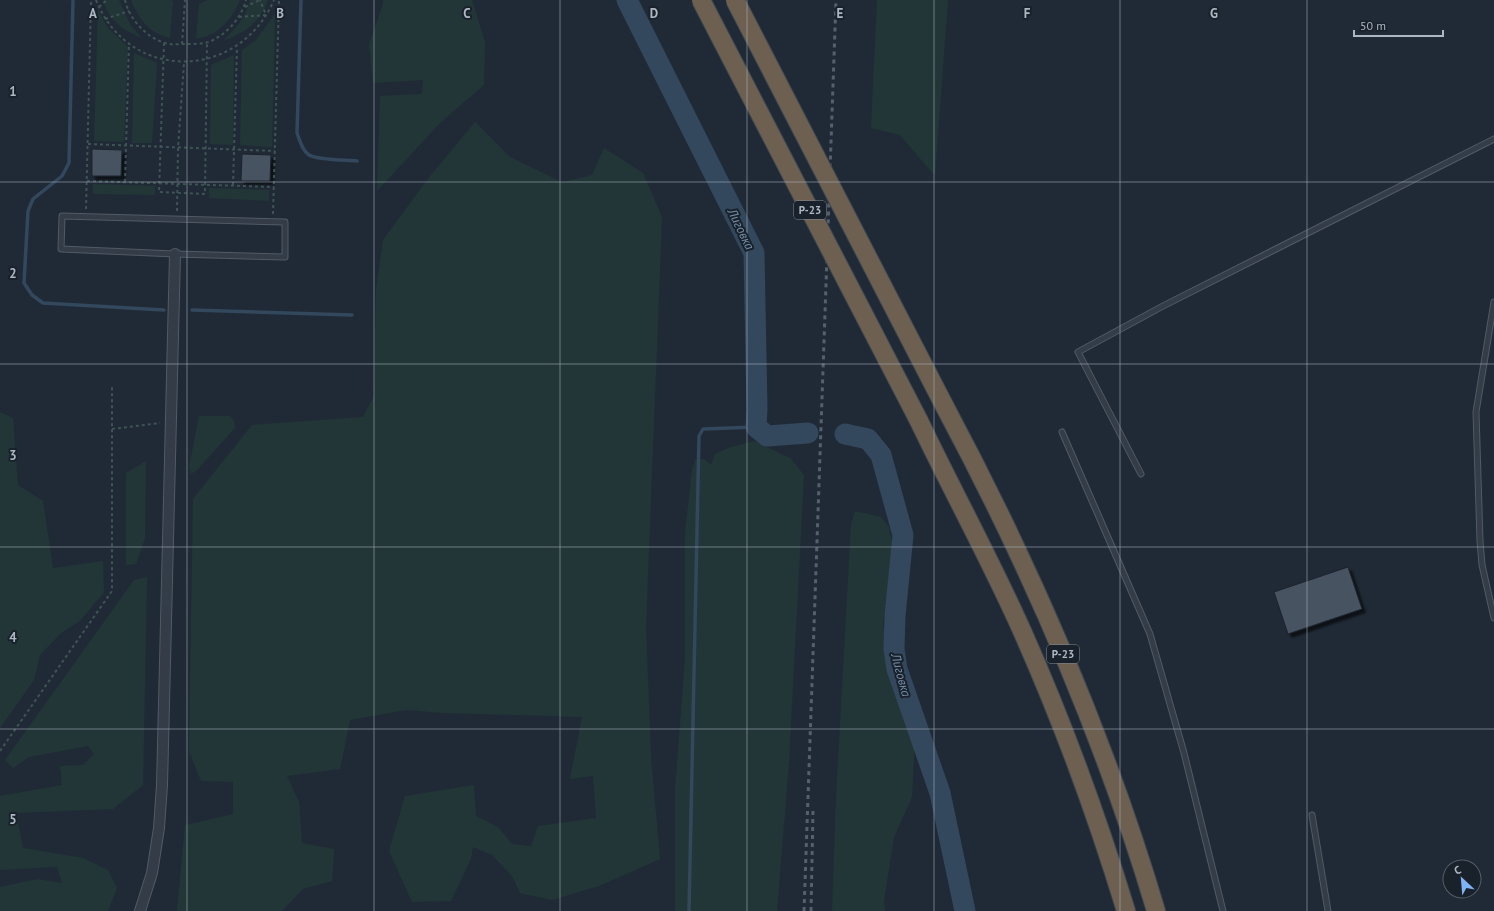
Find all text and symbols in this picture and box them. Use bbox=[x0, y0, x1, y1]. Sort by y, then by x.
text: A bbox=[89, 5, 97, 22]
text: B bbox=[276, 5, 284, 22]
text: C bbox=[463, 5, 471, 22]
text: D bbox=[650, 5, 658, 22]
text: E bbox=[837, 5, 844, 22]
text: F bbox=[1024, 5, 1031, 22]
text: G bbox=[1210, 5, 1218, 22]
scale bar bbox=[1354, 12, 1443, 38]
text: 50 m bbox=[1360, 18, 1386, 33]
text: 1 bbox=[9, 83, 17, 100]
road number: Р-23 bbox=[794, 201, 826, 219]
water label: Лиговка bbox=[723, 205, 759, 253]
text: 2 bbox=[9, 265, 17, 282]
text: 3 bbox=[9, 447, 17, 464]
text: 4 bbox=[9, 629, 17, 646]
road number: Р-23 bbox=[1047, 645, 1079, 663]
water label: Лиговка bbox=[887, 651, 915, 699]
text: 5 bbox=[9, 811, 17, 828]
north arrow bbox=[1442, 859, 1482, 899]
text: С bbox=[1452, 862, 1463, 878]

